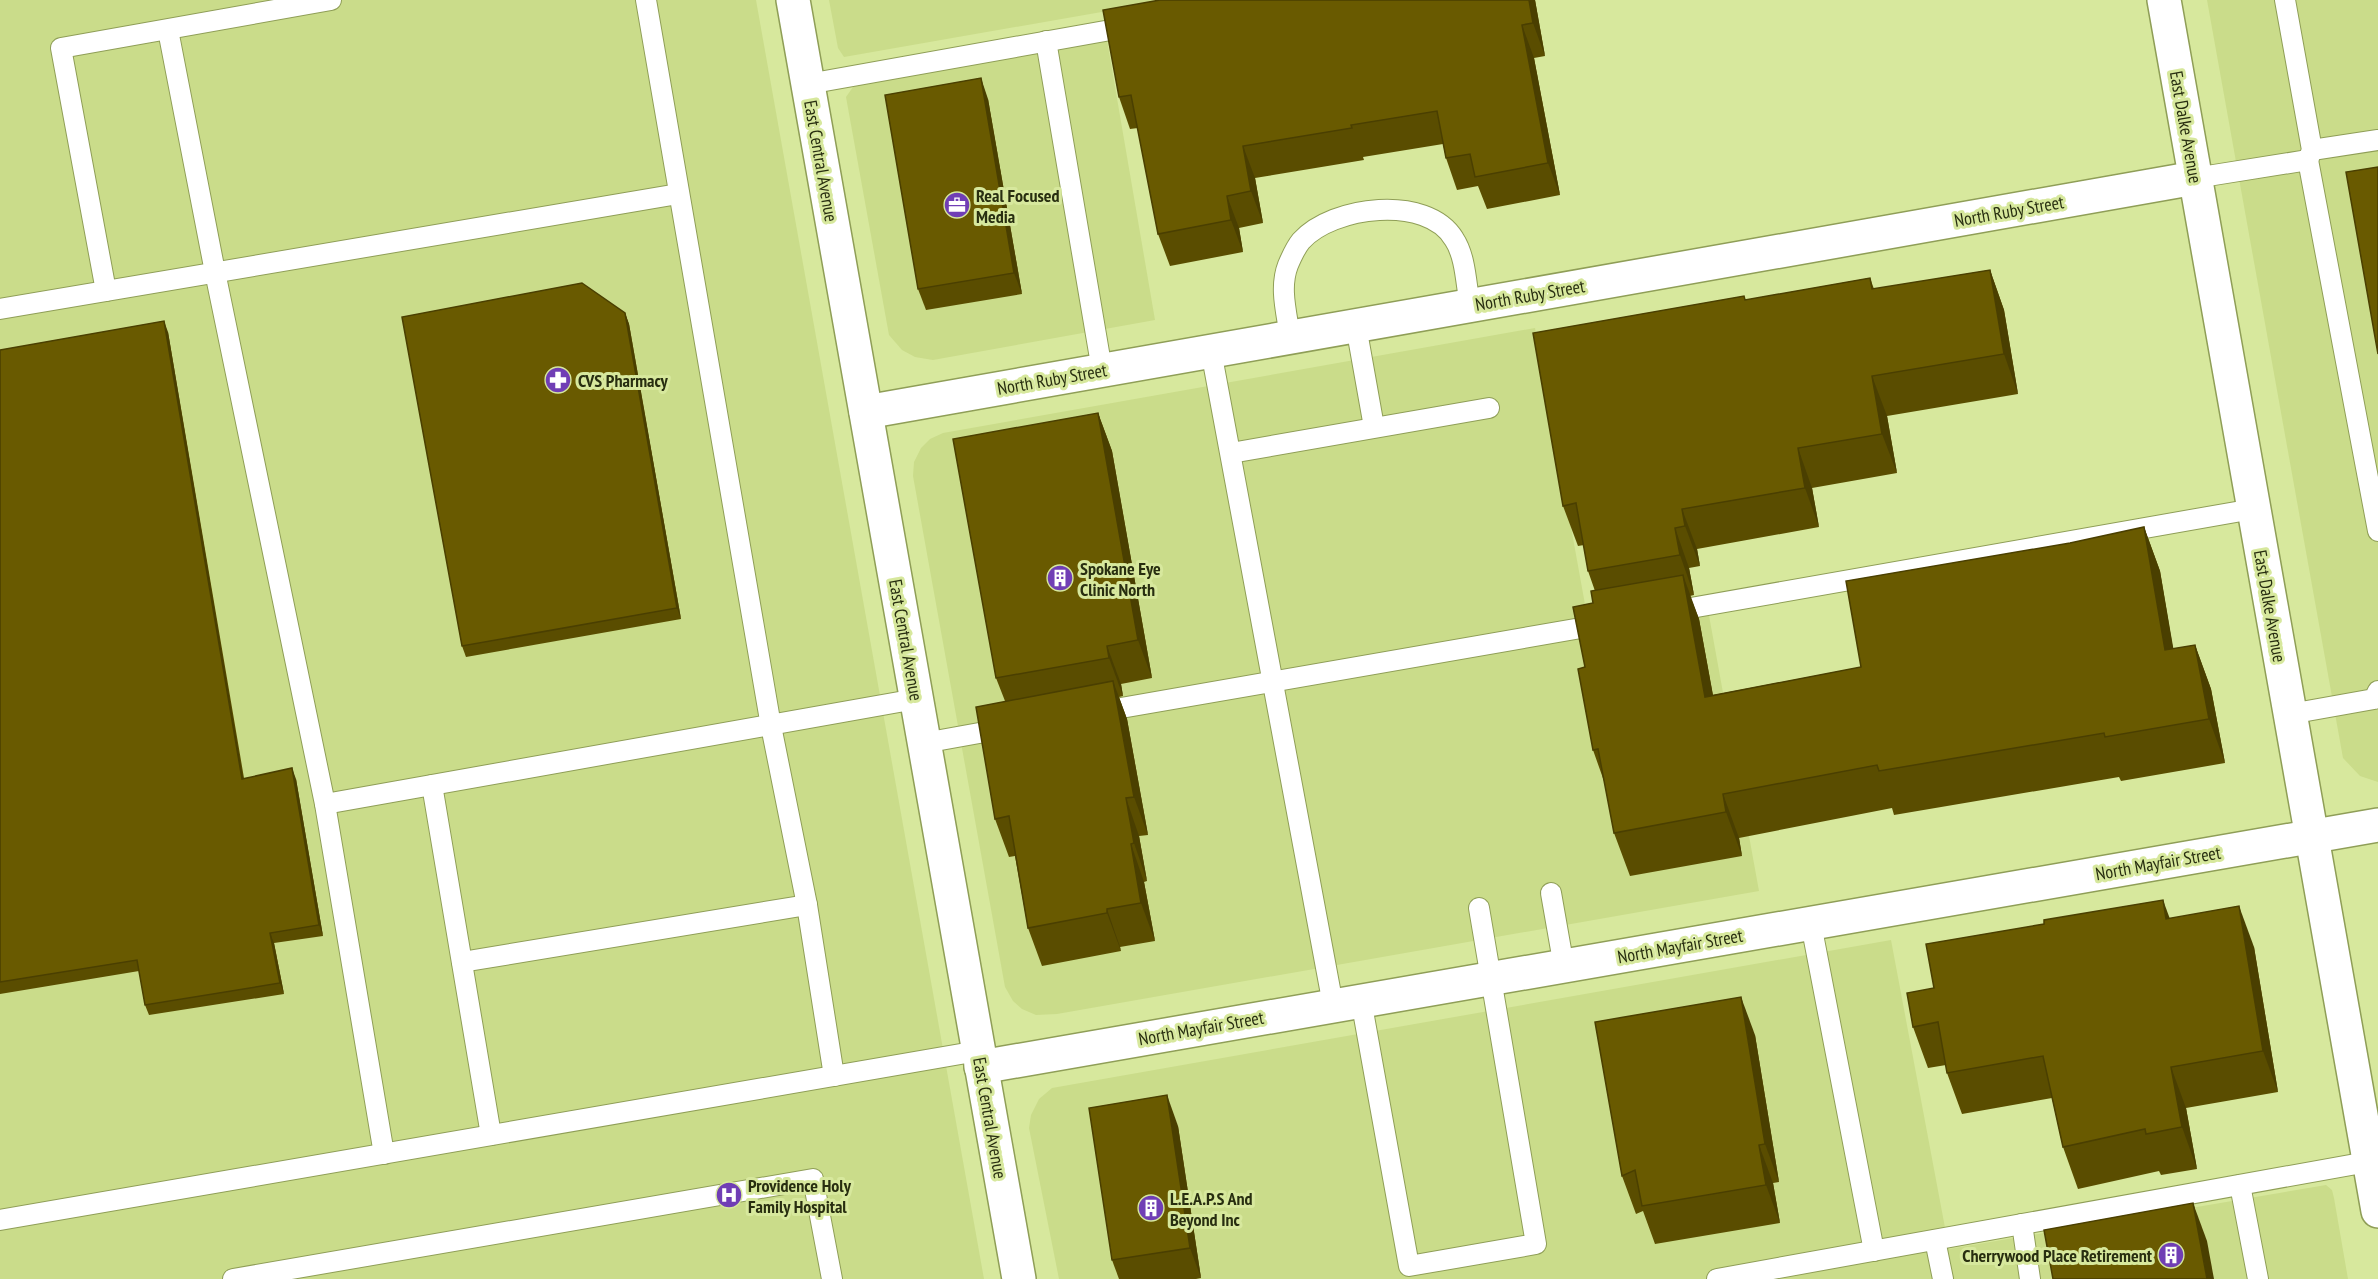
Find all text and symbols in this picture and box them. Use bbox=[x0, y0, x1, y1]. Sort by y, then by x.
street label: East Dalke Avenue bbox=[2165, 69, 2207, 185]
street label: East Central Avenue bbox=[799, 98, 843, 224]
place label: Real Focused Media bbox=[976, 184, 1059, 228]
office icon: Real Focused Media bbox=[942, 190, 972, 220]
street label: North Ruby Street bbox=[1952, 190, 2066, 232]
street label: North Ruby Street bbox=[1473, 274, 1587, 316]
street label: North Ruby Street bbox=[995, 358, 1109, 400]
pharmacy icon: CVS Pharmacy bbox=[543, 365, 573, 395]
place label: CVS Pharmacy bbox=[578, 369, 669, 392]
street label: East Dalke Avenue bbox=[2249, 548, 2291, 664]
place label: Spokane Eye Clinic North bbox=[1080, 557, 1161, 601]
building icon: Spokane Eye Clinic North bbox=[1045, 563, 1075, 593]
street label: East Central Avenue bbox=[884, 577, 928, 703]
street label: North Mayfair Street bbox=[2094, 841, 2222, 885]
street label: North Mayfair Street bbox=[1616, 924, 1744, 968]
street label: North Mayfair Street bbox=[1137, 1006, 1265, 1050]
street label: East Central Avenue bbox=[968, 1055, 1012, 1181]
place label: Providence Holy Family Hospital bbox=[748, 1174, 852, 1218]
hospital icon: Providence Holy Family Hospital bbox=[714, 1180, 744, 1210]
place label: L.E.A.P.S And Beyond Inc bbox=[1170, 1187, 1253, 1231]
building icon: L.E.A.P.S And Beyond Inc bbox=[1136, 1193, 1166, 1223]
building icon: Cherrywood Place Retirement bbox=[2156, 1240, 2186, 1270]
place label: Cherrywood Place Retirement bbox=[1962, 1244, 2153, 1267]

